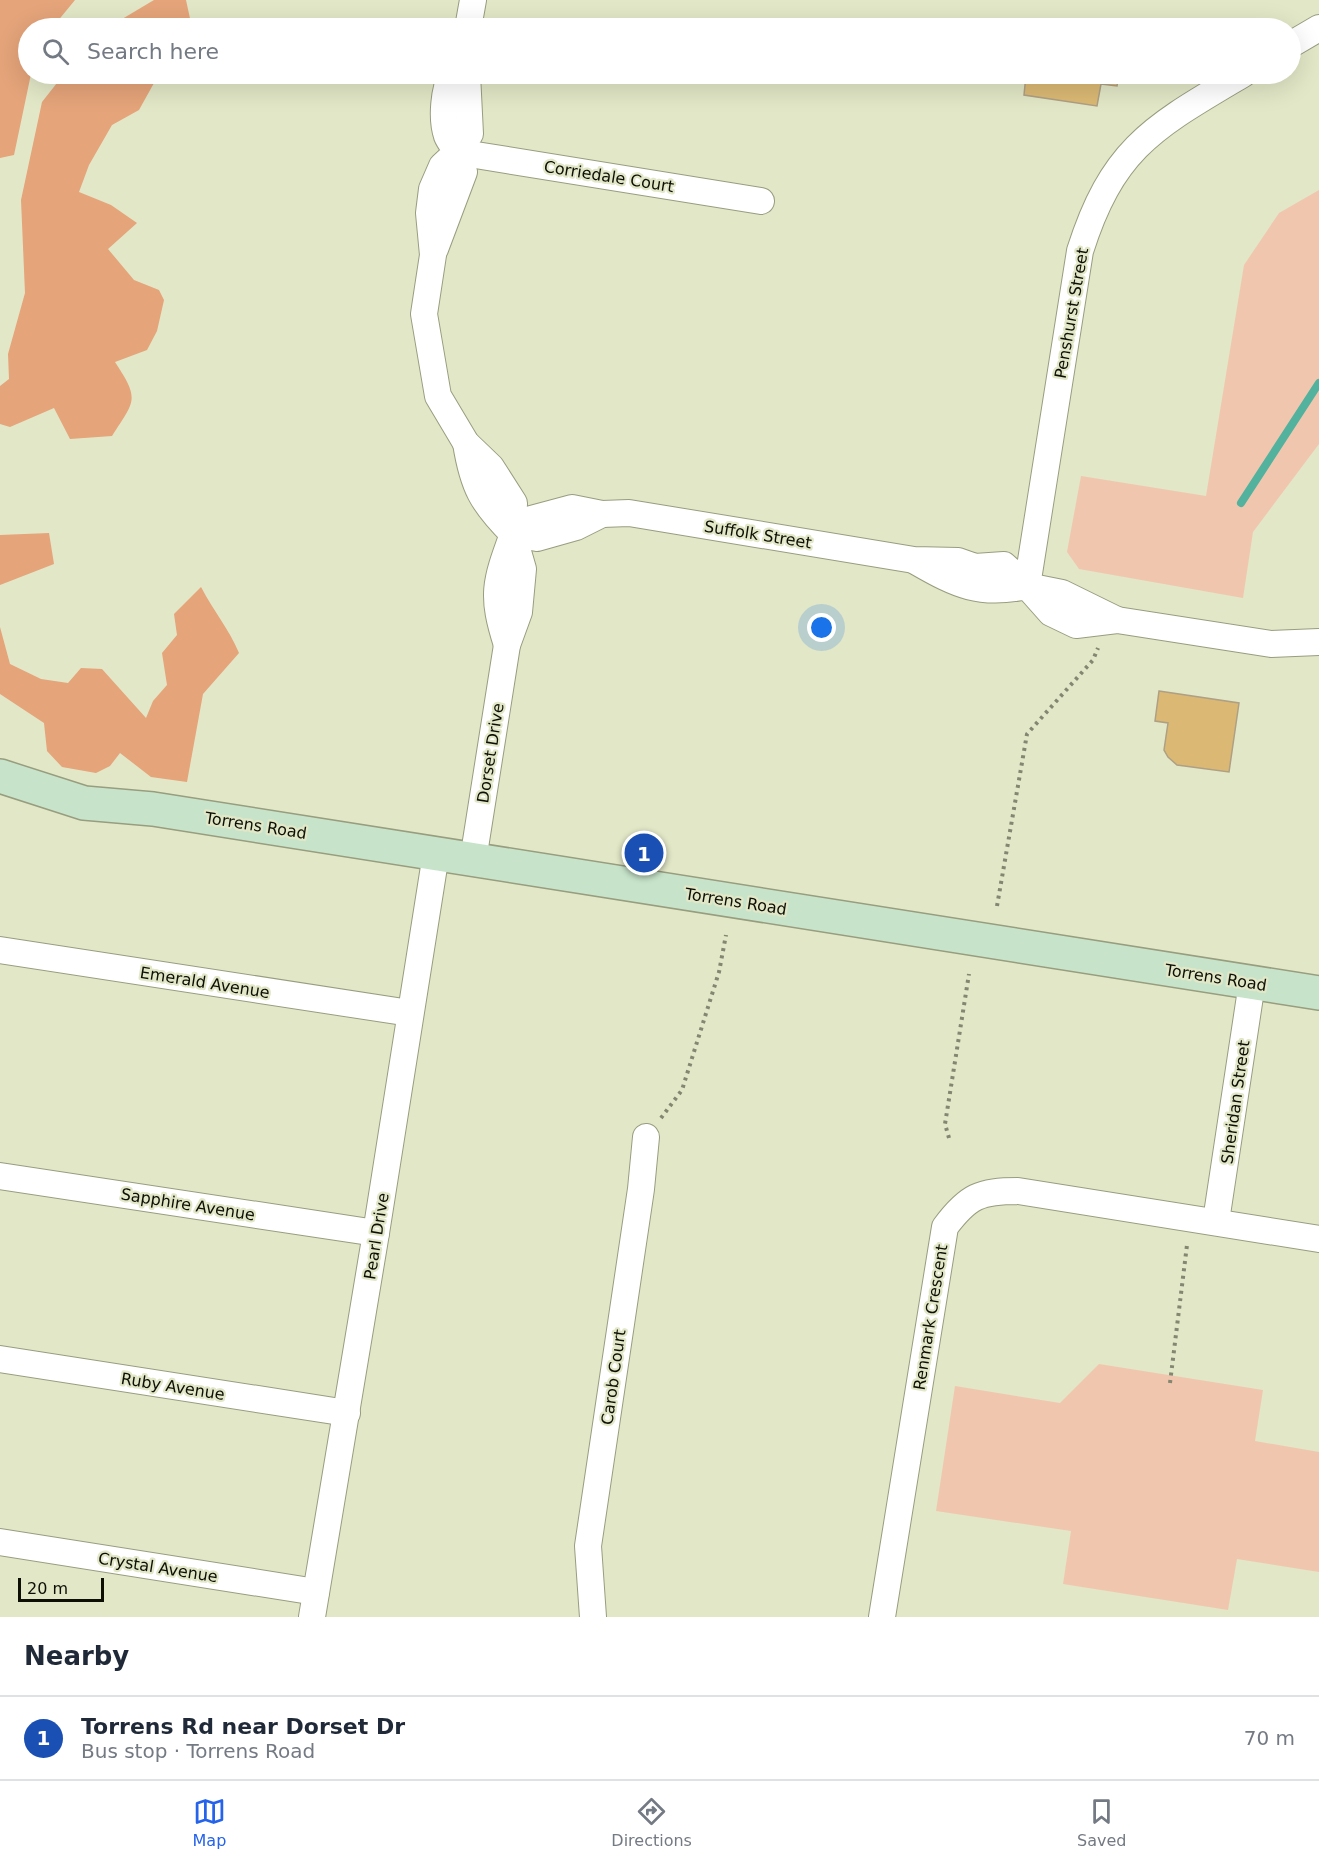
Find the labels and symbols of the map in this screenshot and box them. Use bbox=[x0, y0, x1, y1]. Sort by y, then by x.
street label: Corriedale Court bbox=[543, 157, 675, 196]
street label: Penshurst Street bbox=[1051, 246, 1092, 380]
street label: Suffolk Street bbox=[703, 517, 813, 552]
your location bbox=[807, 613, 836, 642]
street label: Dorset Drive bbox=[473, 702, 508, 804]
street label: Torrens Road bbox=[203, 808, 308, 843]
pin: 1 bbox=[624, 830, 664, 876]
street label: Torrens Road bbox=[683, 884, 788, 919]
street label: Torrens Road bbox=[1163, 960, 1268, 995]
street label: Emerald Avenue bbox=[139, 963, 271, 1002]
street label: Sheridan Street bbox=[1217, 1039, 1254, 1165]
street label: Sapphire Avenue bbox=[120, 1185, 256, 1224]
street label: Pearl Drive bbox=[360, 1191, 393, 1281]
street label: Renmark Crescent bbox=[910, 1243, 951, 1391]
street label: Carob Court bbox=[597, 1328, 630, 1426]
street label: Ruby Avenue bbox=[120, 1369, 226, 1404]
street label: Crystal Avenue bbox=[97, 1549, 219, 1586]
scale bar bbox=[18, 1575, 104, 1602]

